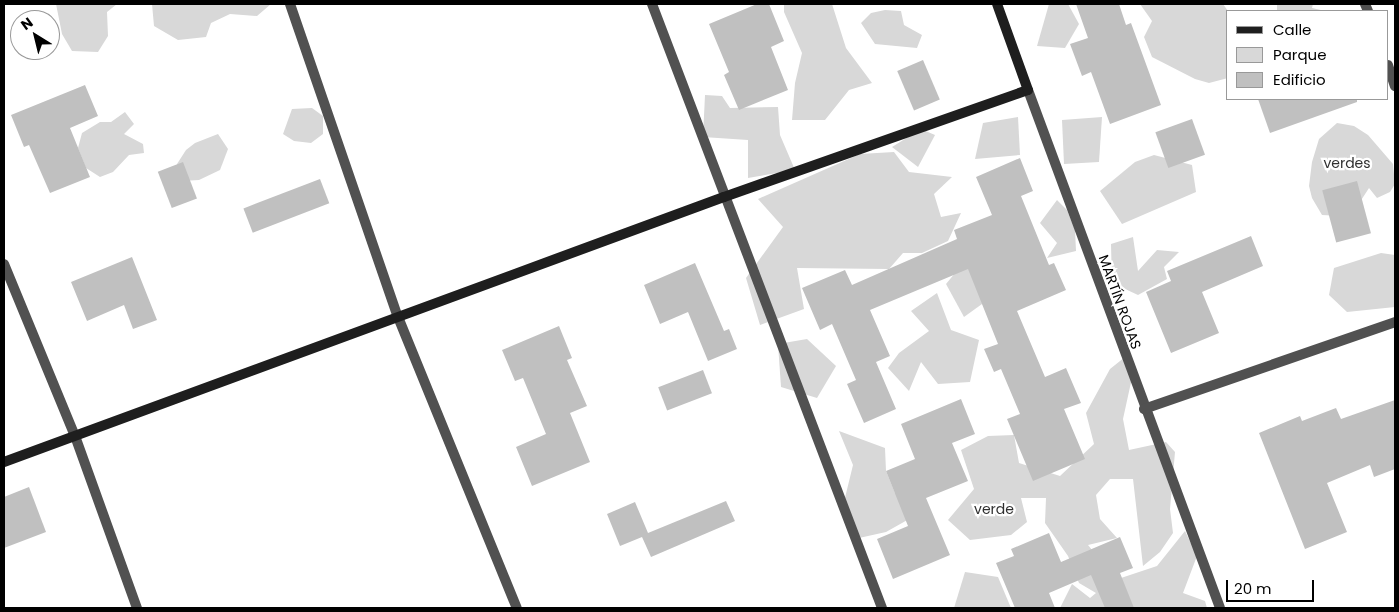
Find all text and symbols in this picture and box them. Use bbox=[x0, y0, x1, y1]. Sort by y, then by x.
north arrow bbox=[10, 10, 60, 60]
legend bbox=[1226, 10, 1389, 100]
text: N bbox=[17, 12, 37, 35]
text: Calle bbox=[1273, 19, 1311, 40]
text: Parque bbox=[1273, 44, 1326, 65]
text: Edificio bbox=[1273, 69, 1326, 90]
park label: verdes bbox=[1323, 155, 1371, 171]
street label: MARTÍN ROJAS bbox=[1095, 253, 1145, 351]
park label: verde bbox=[974, 501, 1014, 517]
scale bar bbox=[1229, 570, 1316, 602]
text: 20 m bbox=[1234, 578, 1272, 599]

